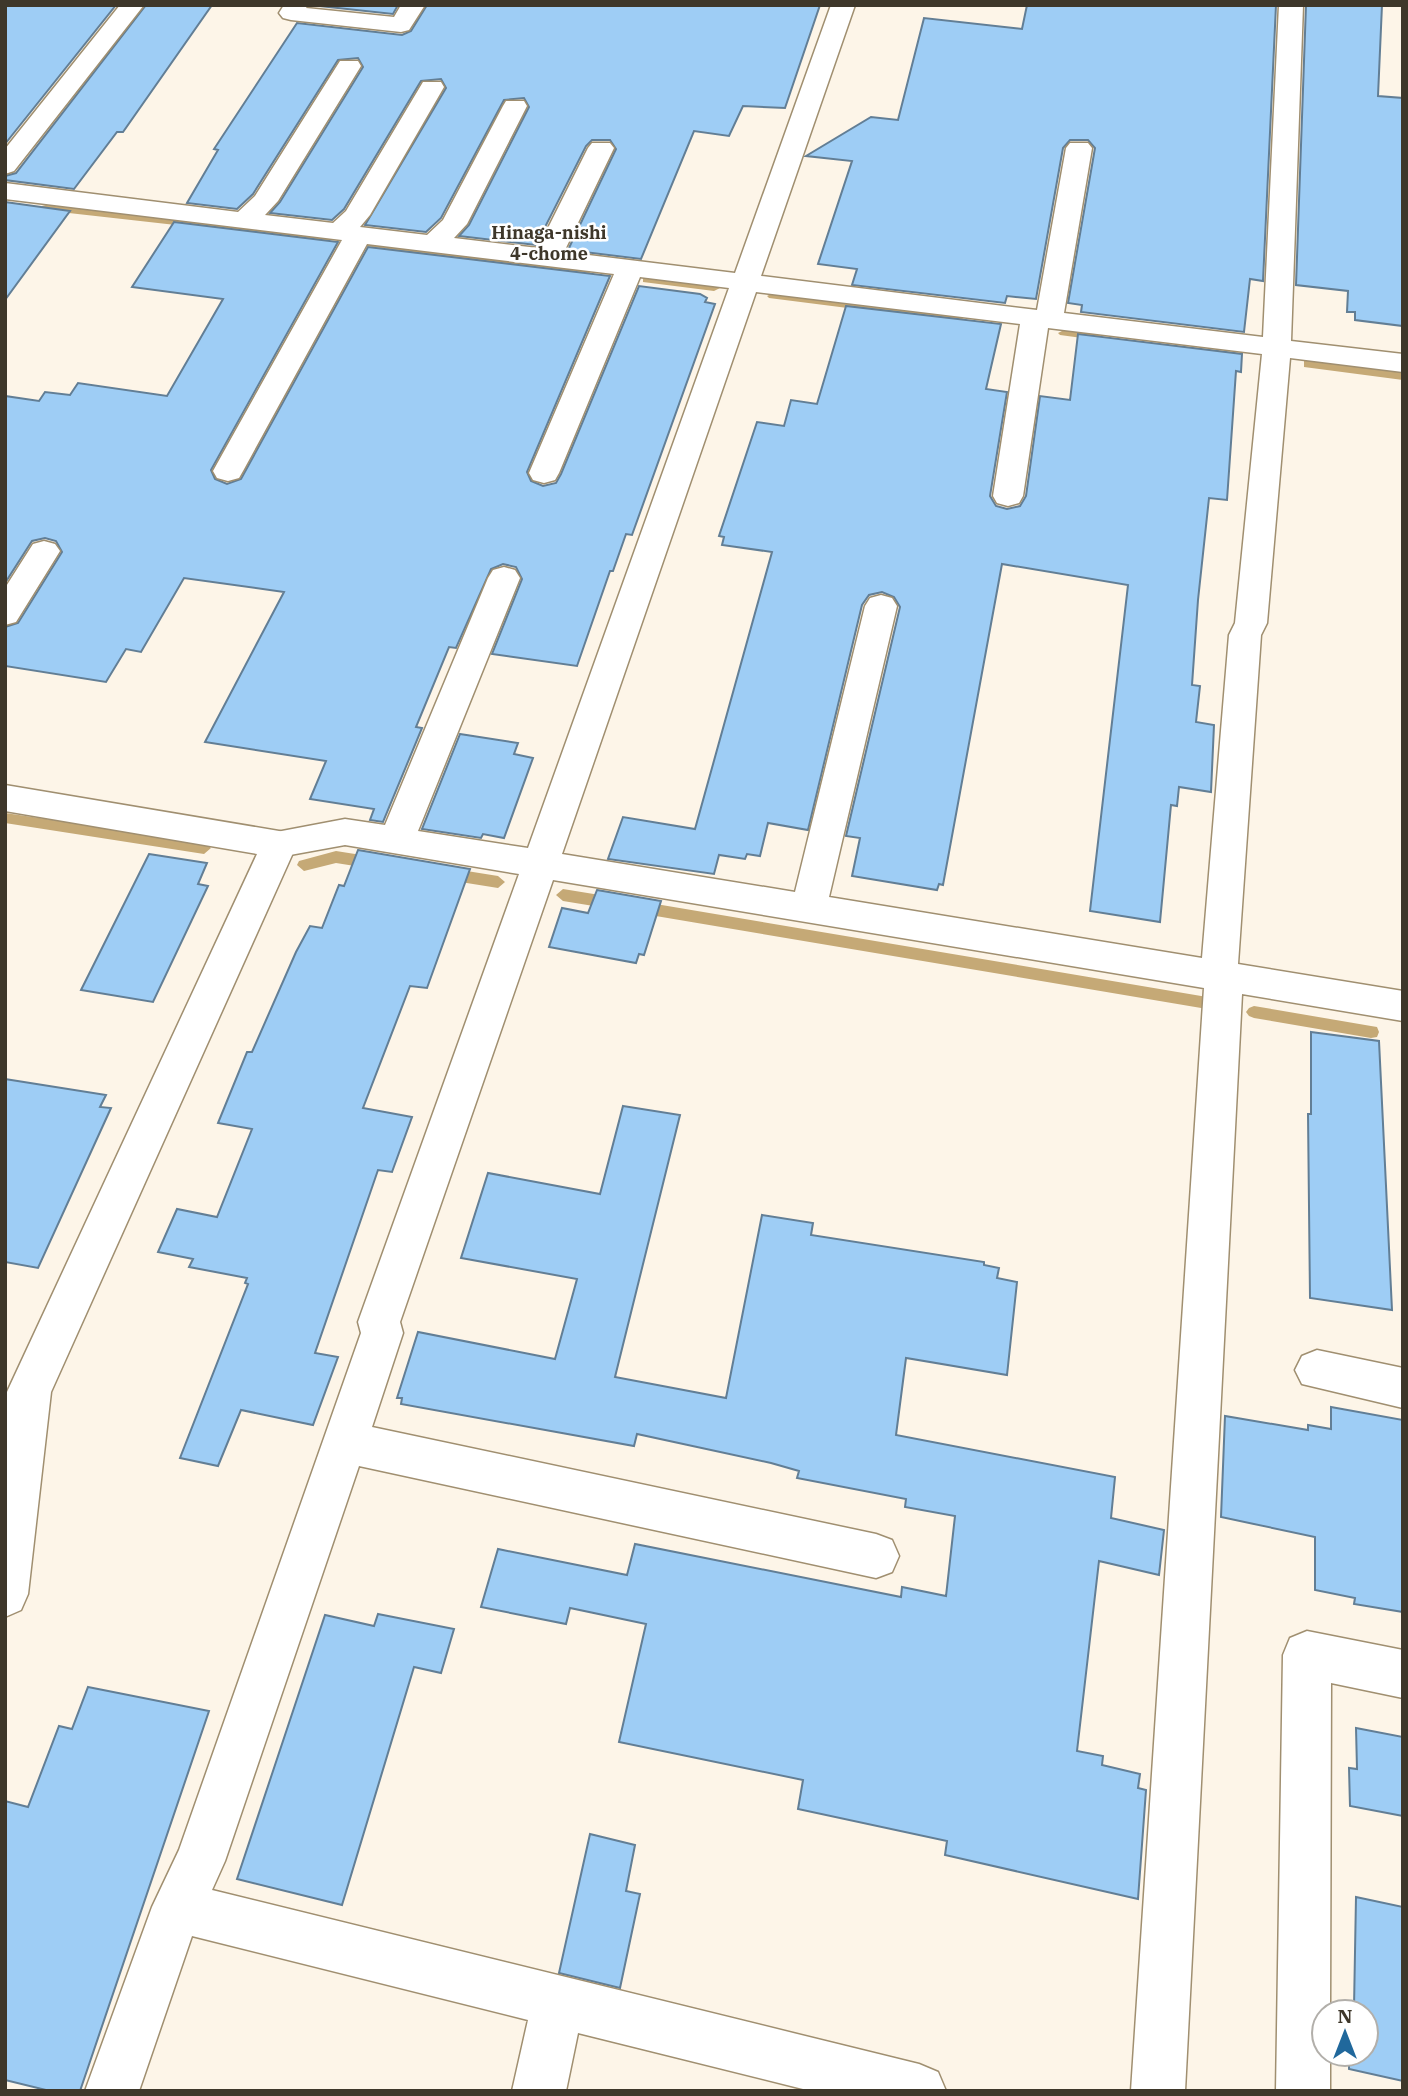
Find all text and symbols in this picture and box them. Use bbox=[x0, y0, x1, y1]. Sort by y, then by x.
district label: Hinaga-nishi 4-chome bbox=[491, 221, 607, 265]
north arrow bbox=[1310, 1998, 1380, 2068]
text: N bbox=[1337, 2004, 1353, 2028]

